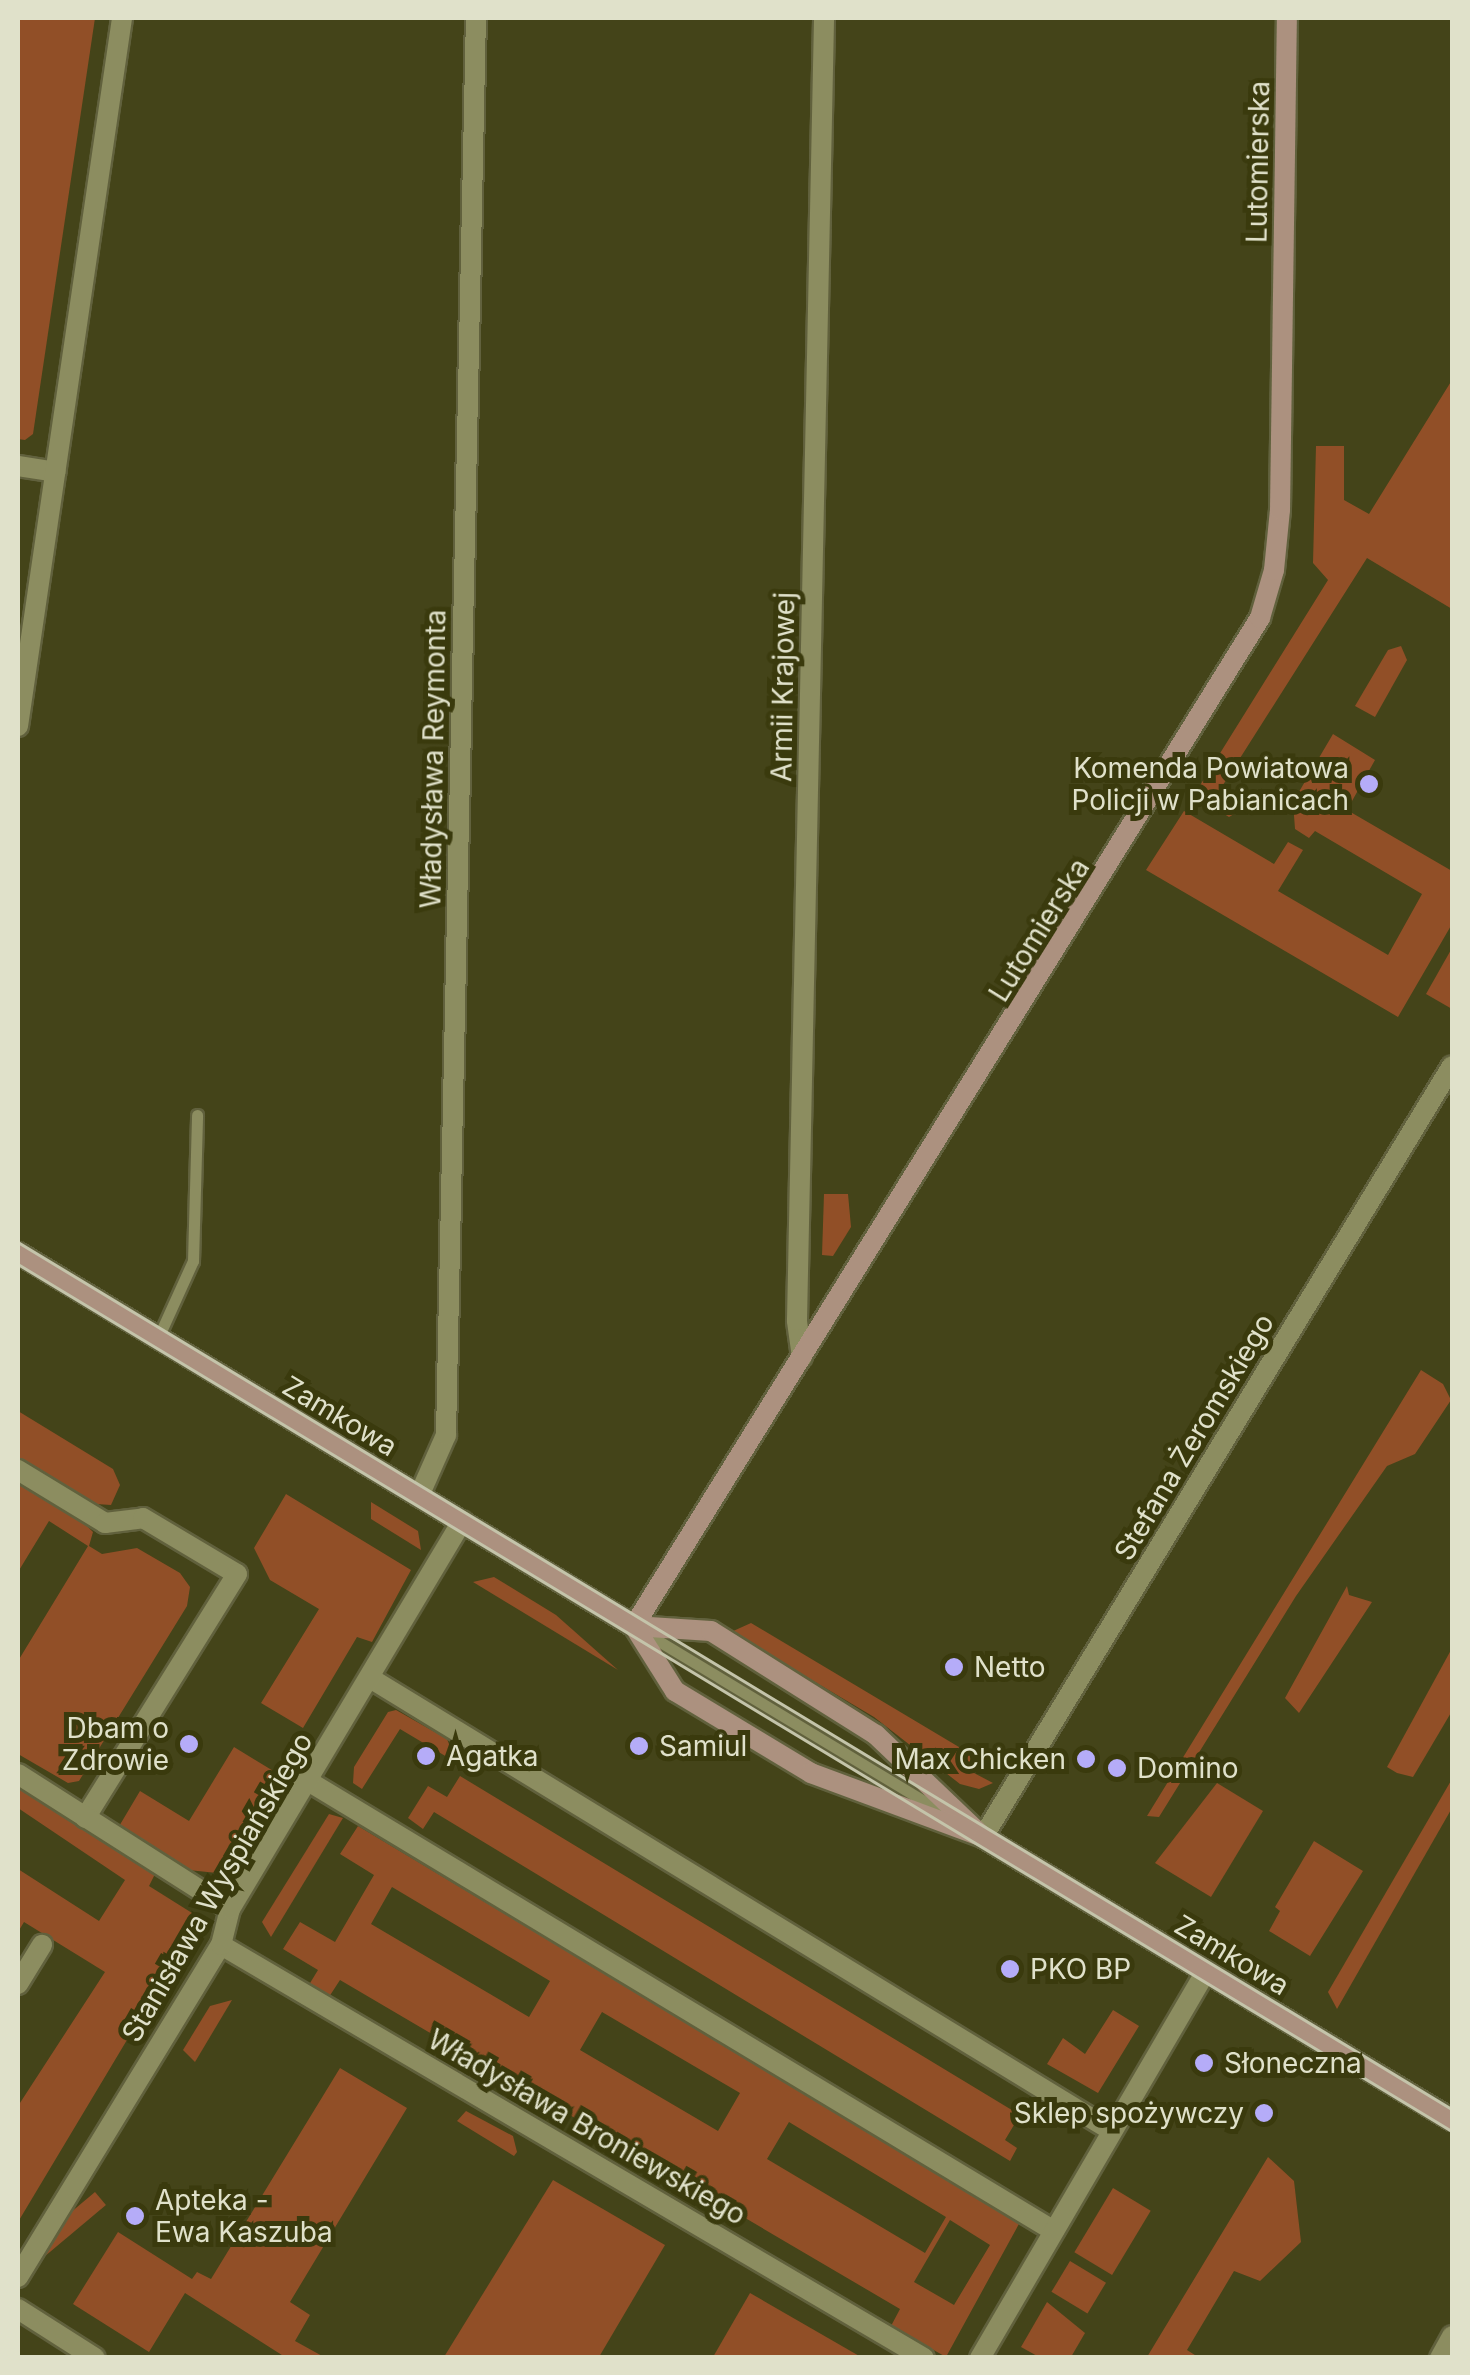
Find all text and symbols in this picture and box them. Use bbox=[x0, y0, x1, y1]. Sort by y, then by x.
street label: Lutomierska bbox=[1240, 81, 1276, 243]
street label: Armii Krajowej bbox=[765, 592, 801, 782]
street label: Władysława Reymonta bbox=[414, 609, 452, 909]
place label: Komenda Powiatowa Policji w Pabianicach bbox=[1072, 751, 1349, 817]
marker: Komenda Powiatowa Policji w Pabianicach bbox=[1358, 773, 1380, 795]
street label: Lutomierska bbox=[982, 852, 1096, 1008]
street label: Stefana Żeromskiego bbox=[1107, 1308, 1281, 1566]
street label: Zamkowa bbox=[277, 1369, 403, 1463]
place label: Netto bbox=[974, 1650, 1046, 1684]
marker: Netto bbox=[943, 1656, 965, 1678]
place label: Dbam o Zdrowie bbox=[62, 1711, 169, 1777]
street label: Stanisława Wyspiańskiego bbox=[115, 1726, 319, 2048]
place label: Samiul bbox=[659, 1729, 747, 1763]
marker: Dbam o Zdrowie bbox=[178, 1733, 200, 1755]
marker: Samiul bbox=[628, 1735, 650, 1757]
place label: Agatka bbox=[446, 1739, 538, 1773]
place label: Max Chicken bbox=[894, 1742, 1066, 1776]
marker: Agatka bbox=[415, 1745, 437, 1767]
marker: Max Chicken bbox=[1075, 1748, 1097, 1770]
place label: Domino bbox=[1137, 1751, 1239, 1785]
marker: Domino bbox=[1106, 1757, 1128, 1779]
street label: Zamkowa bbox=[1169, 1908, 1295, 2002]
place label: PKO BP bbox=[1030, 1952, 1131, 1986]
marker: PKO BP bbox=[999, 1958, 1021, 1980]
street label: Władysława Broniewskiego bbox=[422, 2022, 752, 2232]
place label: Słoneczna bbox=[1224, 2046, 1362, 2080]
marker: Słoneczna bbox=[1193, 2052, 1215, 2074]
place label: Sklep spożywczy bbox=[1014, 2096, 1244, 2130]
marker: Sklep spożywczy bbox=[1253, 2102, 1275, 2124]
place label: Apteka - Ewa Kaszuba bbox=[155, 2183, 333, 2249]
marker: Apteka - Ewa Kaszuba bbox=[124, 2205, 146, 2227]

